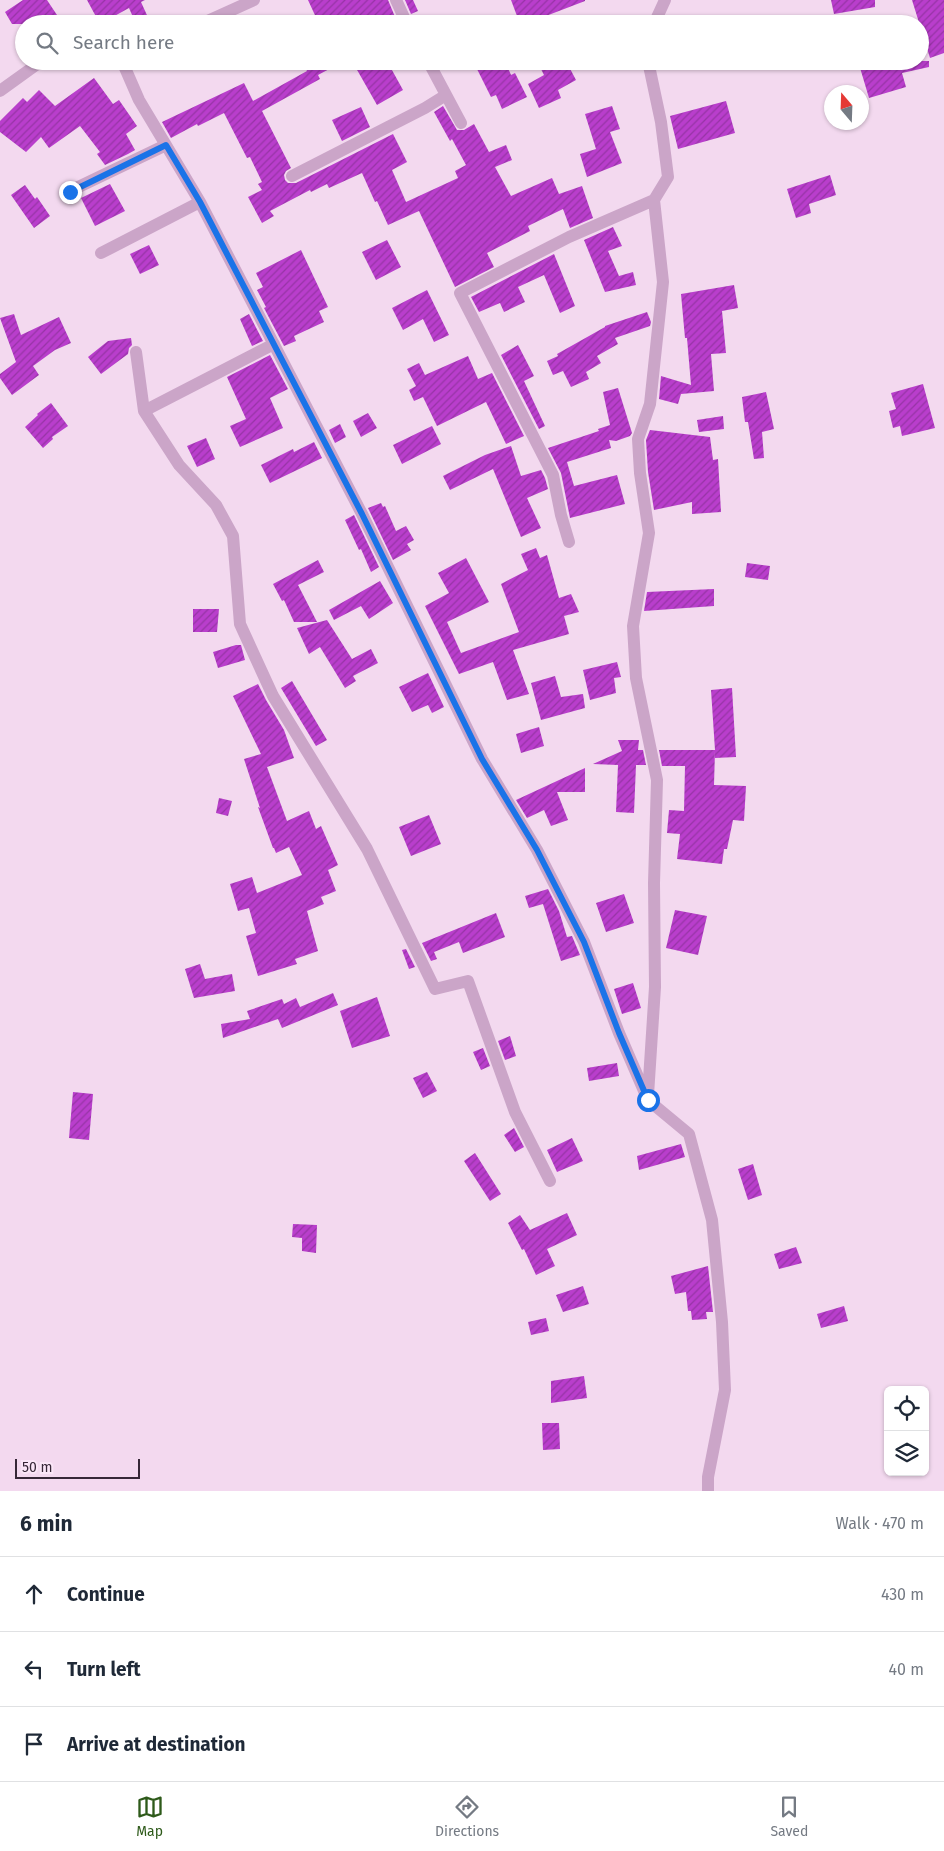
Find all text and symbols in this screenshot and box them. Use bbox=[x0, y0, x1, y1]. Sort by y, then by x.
search box bbox=[15, 15, 929, 70]
icon: search bbox=[33, 29, 61, 57]
text: Search here bbox=[73, 31, 174, 54]
north arrow bbox=[824, 85, 869, 130]
route end bbox=[59, 181, 82, 204]
route start bbox=[637, 1089, 660, 1112]
map controls bbox=[884, 1386, 929, 1476]
button: locate bbox=[884, 1386, 929, 1431]
button: layers bbox=[884, 1431, 929, 1476]
scale bar bbox=[15, 1456, 140, 1479]
text: 50 m bbox=[22, 1459, 53, 1476]
text: 6 min bbox=[20, 1511, 73, 1537]
text: Walk · 470 m bbox=[836, 1514, 924, 1533]
icon: ahead bbox=[20, 1580, 48, 1608]
text: Continue bbox=[67, 1583, 145, 1606]
text: 430 m bbox=[881, 1585, 924, 1604]
icon: left bbox=[20, 1655, 48, 1683]
text: Turn left bbox=[67, 1658, 141, 1681]
text: 40 m bbox=[889, 1660, 924, 1679]
icon: arrive bbox=[20, 1730, 48, 1758]
text: Arrive at destination bbox=[67, 1733, 246, 1756]
tab: Map bbox=[136, 1793, 164, 1840]
tab: Directions bbox=[435, 1793, 499, 1840]
tab: Saved bbox=[770, 1793, 808, 1840]

